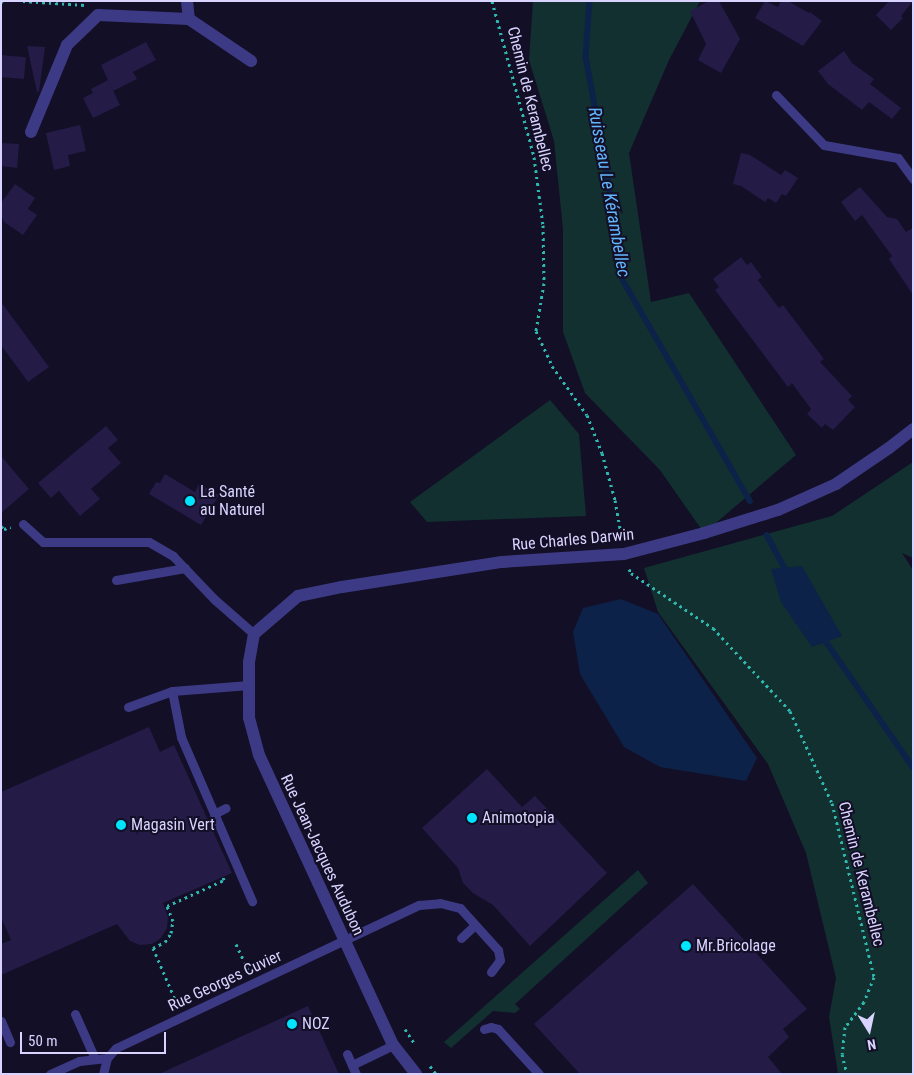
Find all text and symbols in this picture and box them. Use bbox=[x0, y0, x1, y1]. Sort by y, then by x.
street label: Chemin de Kerambellec bbox=[503, 25, 557, 173]
water label: Ruisseau Le Kérambellec bbox=[583, 105, 635, 279]
place label: La Santé au Naturel bbox=[200, 482, 265, 520]
marker: La Santé au Naturel bbox=[184, 495, 196, 507]
street label: Rue Charles Darwin bbox=[511, 525, 635, 555]
street label: Rue Jean-Jacques Audubon bbox=[276, 772, 368, 938]
street label: Chemin de Kerambellec bbox=[834, 800, 888, 948]
place label: Animotopia bbox=[482, 808, 555, 828]
marker: Animotopia bbox=[466, 812, 478, 824]
place label: Magasin Vert bbox=[131, 815, 215, 835]
marker: Magasin Vert bbox=[115, 819, 127, 831]
place label: Mr.Bricolage bbox=[696, 936, 776, 956]
marker: Mr.Bricolage bbox=[680, 940, 692, 952]
street label: Rue Georges Cuvier bbox=[165, 946, 285, 1016]
north arrow bbox=[844, 1005, 894, 1055]
place label: NOZ bbox=[302, 1014, 330, 1034]
marker: NOZ bbox=[286, 1018, 298, 1030]
scale bar bbox=[22, 1022, 169, 1054]
text: 50 m bbox=[28, 1032, 58, 1050]
text: N bbox=[866, 1036, 877, 1053]

